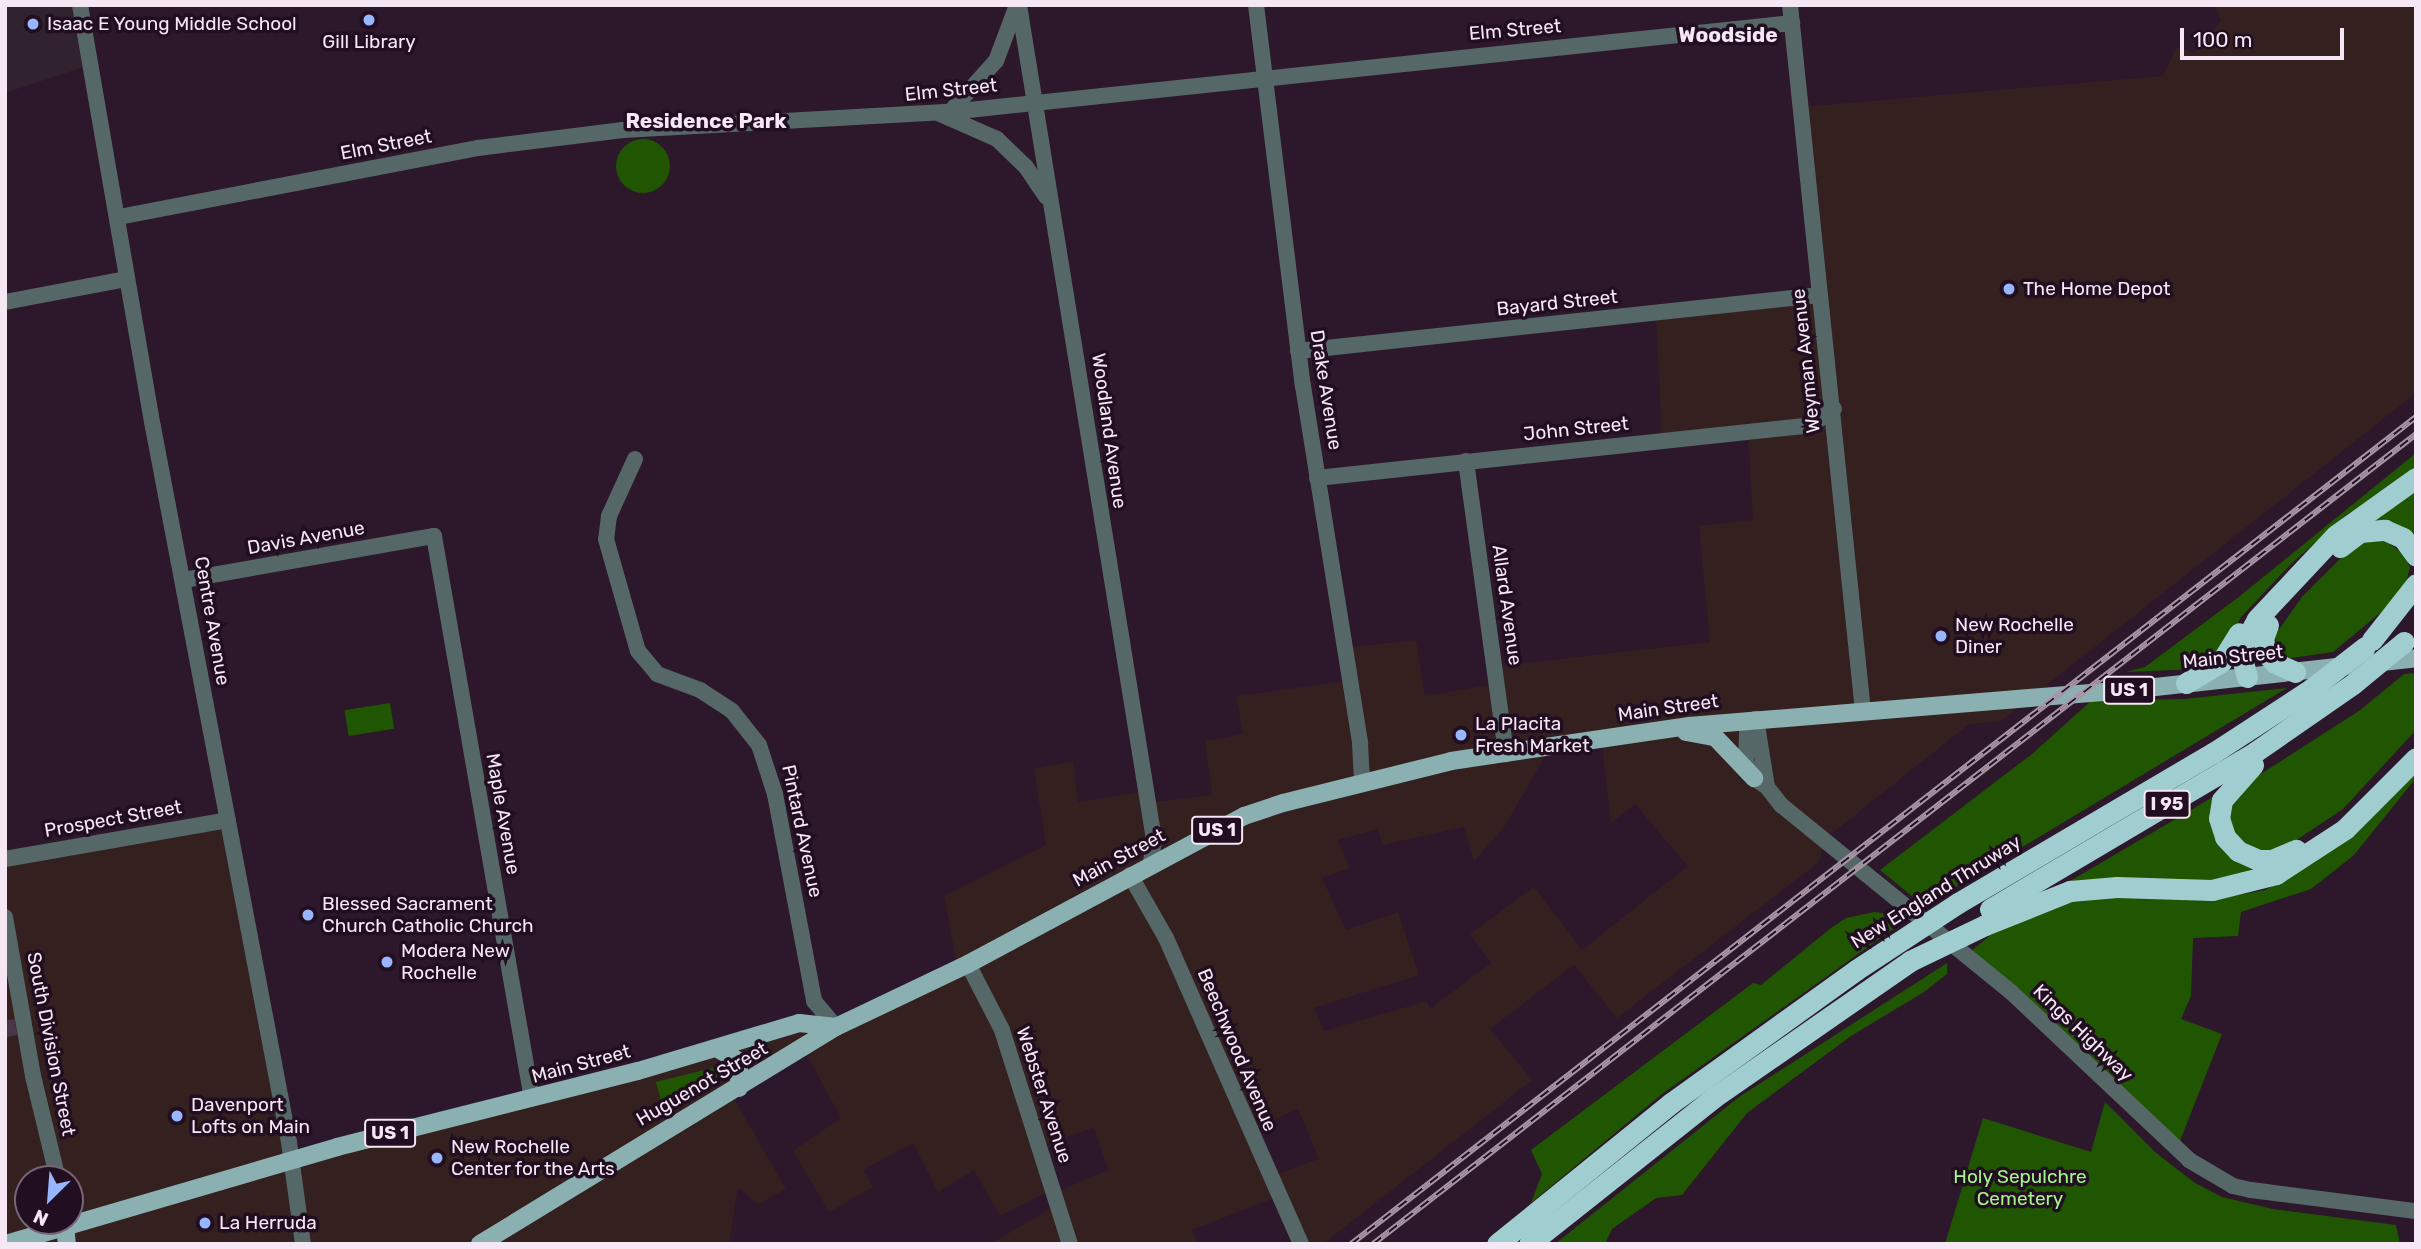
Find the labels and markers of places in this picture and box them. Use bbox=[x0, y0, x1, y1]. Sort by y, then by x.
marker: Gill Library bbox=[361, 12, 377, 28]
place label: Isaac E Young Middle School bbox=[47, 13, 297, 35]
marker: Isaac E Young Middle School bbox=[25, 16, 41, 32]
place label: Gill Library bbox=[322, 31, 416, 53]
place label: The Home Depot bbox=[2023, 278, 2170, 300]
marker: The Home Depot bbox=[2001, 281, 2017, 297]
place label: New Rochelle Diner bbox=[1955, 614, 2074, 658]
marker: New Rochelle Diner bbox=[1933, 628, 1949, 644]
place label: La Placita Fresh Market bbox=[1475, 713, 1590, 757]
marker: La Placita Fresh Market bbox=[1453, 727, 1469, 743]
place label: Blessed Sacrament Church Catholic Church bbox=[322, 893, 533, 937]
marker: Blessed Sacrament Church Catholic Church bbox=[300, 907, 316, 923]
place label: Modera New Rochelle bbox=[401, 940, 510, 984]
marker: Modera New Rochelle bbox=[379, 954, 395, 970]
place label: Davenport Lofts on Main bbox=[191, 1094, 310, 1138]
marker: Davenport Lofts on Main bbox=[169, 1108, 185, 1124]
place label: New Rochelle Center for the Arts bbox=[451, 1136, 617, 1180]
marker: New Rochelle Center for the Arts bbox=[429, 1150, 445, 1166]
place label: La Herruda bbox=[219, 1212, 317, 1234]
marker: La Herruda bbox=[197, 1215, 213, 1231]

